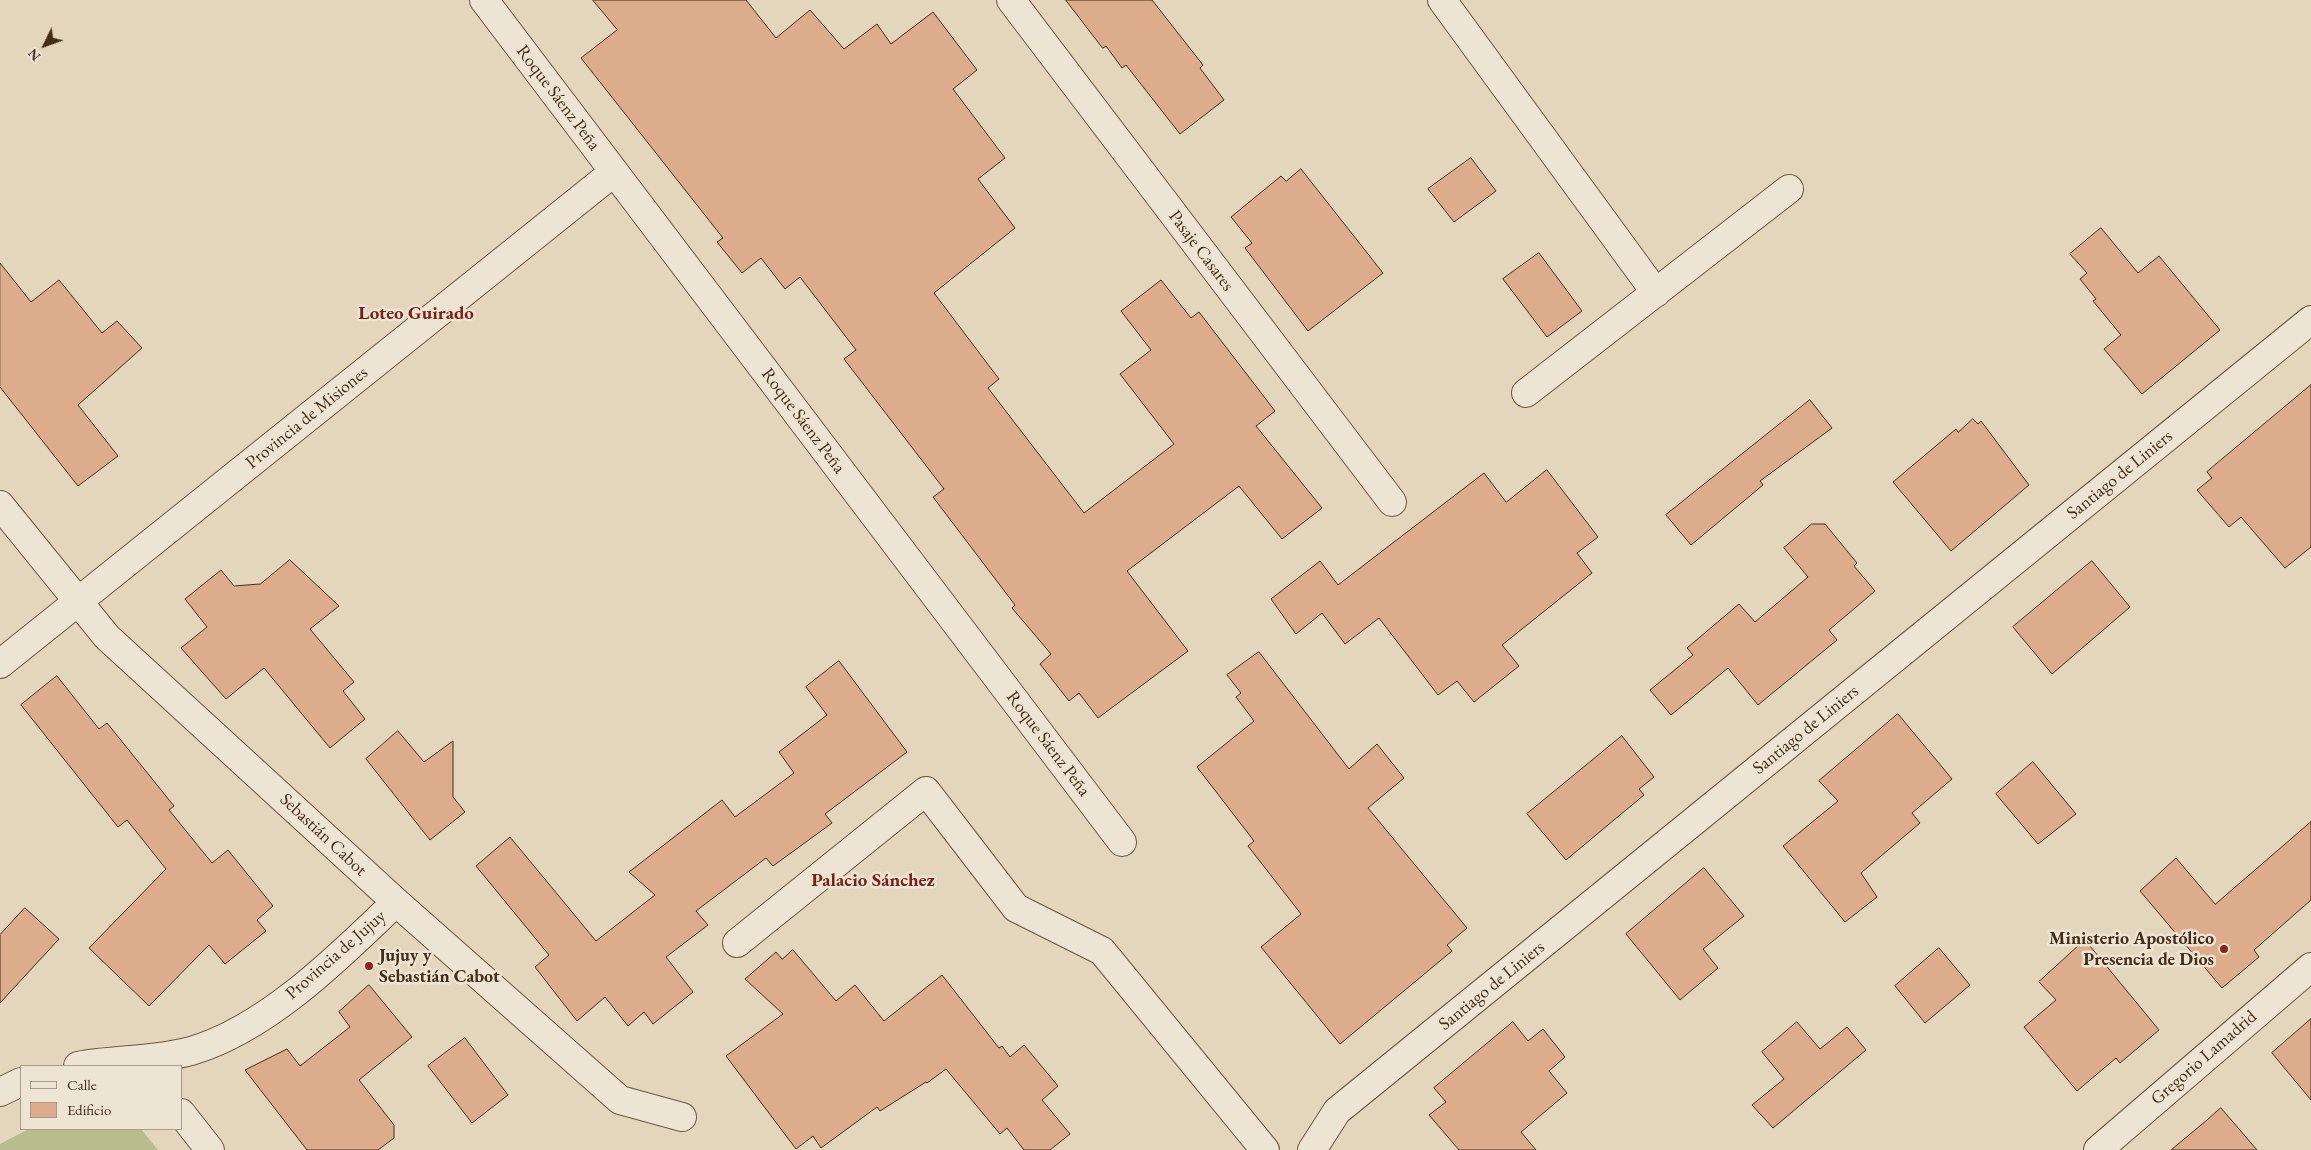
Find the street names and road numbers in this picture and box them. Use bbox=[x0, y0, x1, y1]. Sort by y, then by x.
street label: Roque Sáenz Peña bbox=[511, 41, 605, 155]
street label: Pasaje Casares bbox=[1164, 206, 1238, 296]
street label: Provincia de Misiones bbox=[242, 362, 372, 474]
street label: Roque Sáenz Peña bbox=[756, 364, 850, 478]
street label: Santiago de Liniers bbox=[2063, 426, 2177, 524]
street label: Santiago de Liniers bbox=[1749, 681, 1863, 779]
street label: Roque Sáenz Peña bbox=[1001, 687, 1095, 801]
street label: Sebastián Cabot bbox=[275, 789, 371, 881]
street label: Provincia de Jujuy bbox=[281, 906, 391, 1004]
street label: Santiago de Liniers bbox=[1435, 937, 1549, 1035]
street label: Gregorio Lamadrid bbox=[2147, 1006, 2261, 1110]

